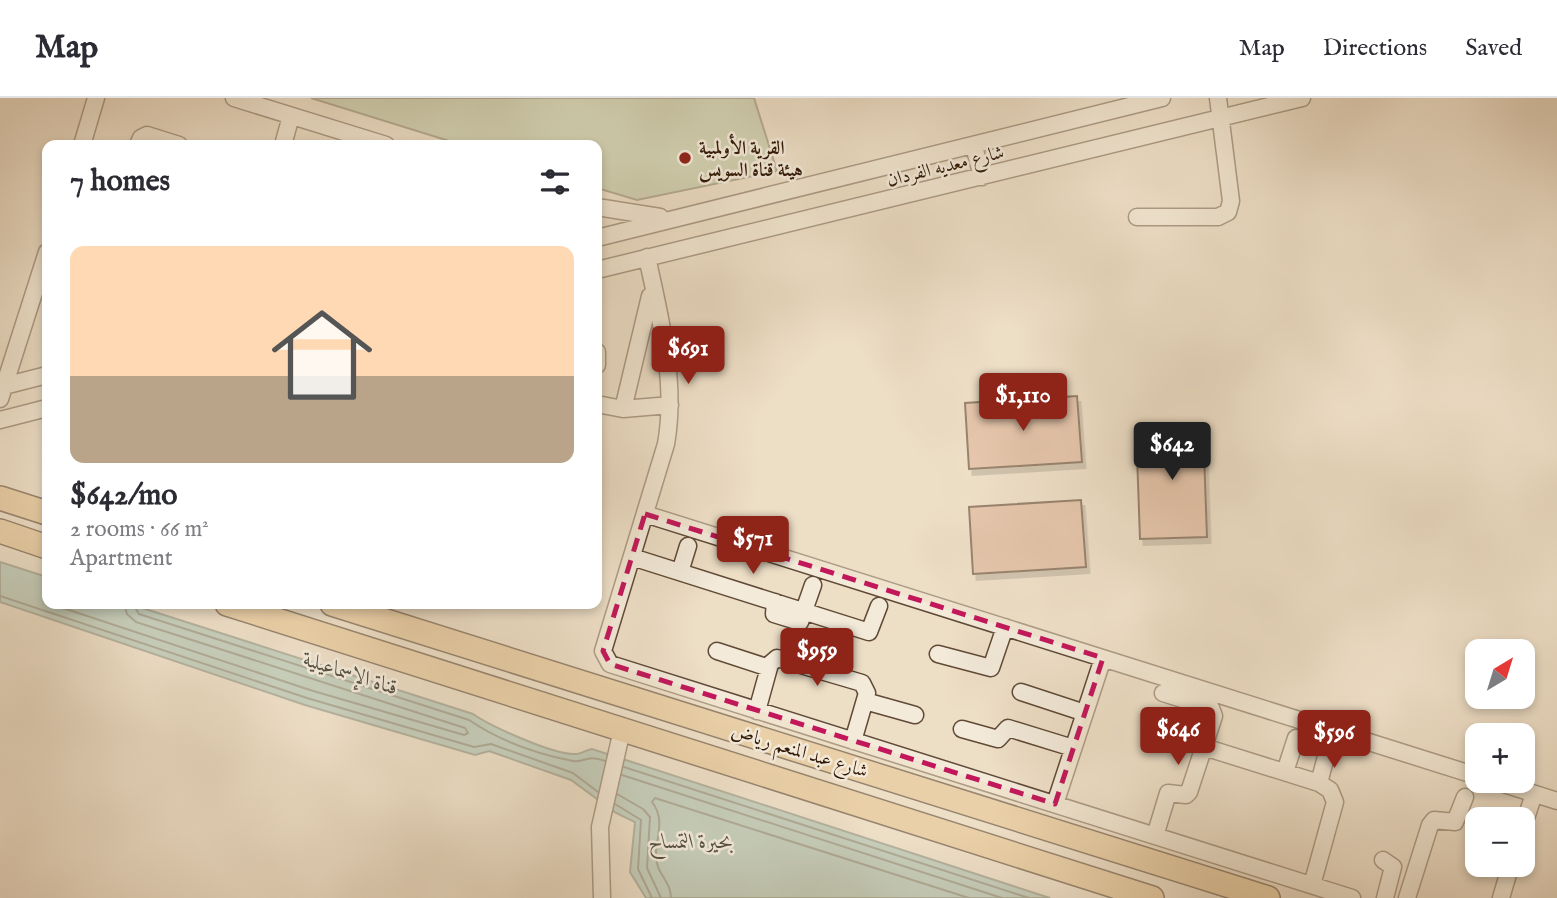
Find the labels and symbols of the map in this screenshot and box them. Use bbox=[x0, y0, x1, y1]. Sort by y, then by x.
place label: القرية الأولمبية هيئة قناة السويس bbox=[699, 133, 803, 183]
street label: شارع معديه الفردان bbox=[884, 141, 1007, 195]
marker: القرية الأولمبية هيئة قناة السويس bbox=[677, 150, 693, 166]
pin: $691 bbox=[647, 327, 729, 386]
pin: $1,110 bbox=[966, 374, 1080, 433]
pin: $642 bbox=[1131, 422, 1213, 482]
pin: $571 bbox=[712, 517, 794, 576]
pin: $959 bbox=[776, 628, 858, 688]
north arrow bbox=[1465, 639, 1535, 709]
water label: قناة الإسماعيلية bbox=[297, 646, 401, 703]
pin: $646 bbox=[1137, 708, 1219, 767]
pin: $596 bbox=[1293, 710, 1375, 770]
street label: شارع عبد المنعم رياض bbox=[727, 720, 871, 789]
water label: بحيرة التمساح bbox=[649, 829, 733, 860]

